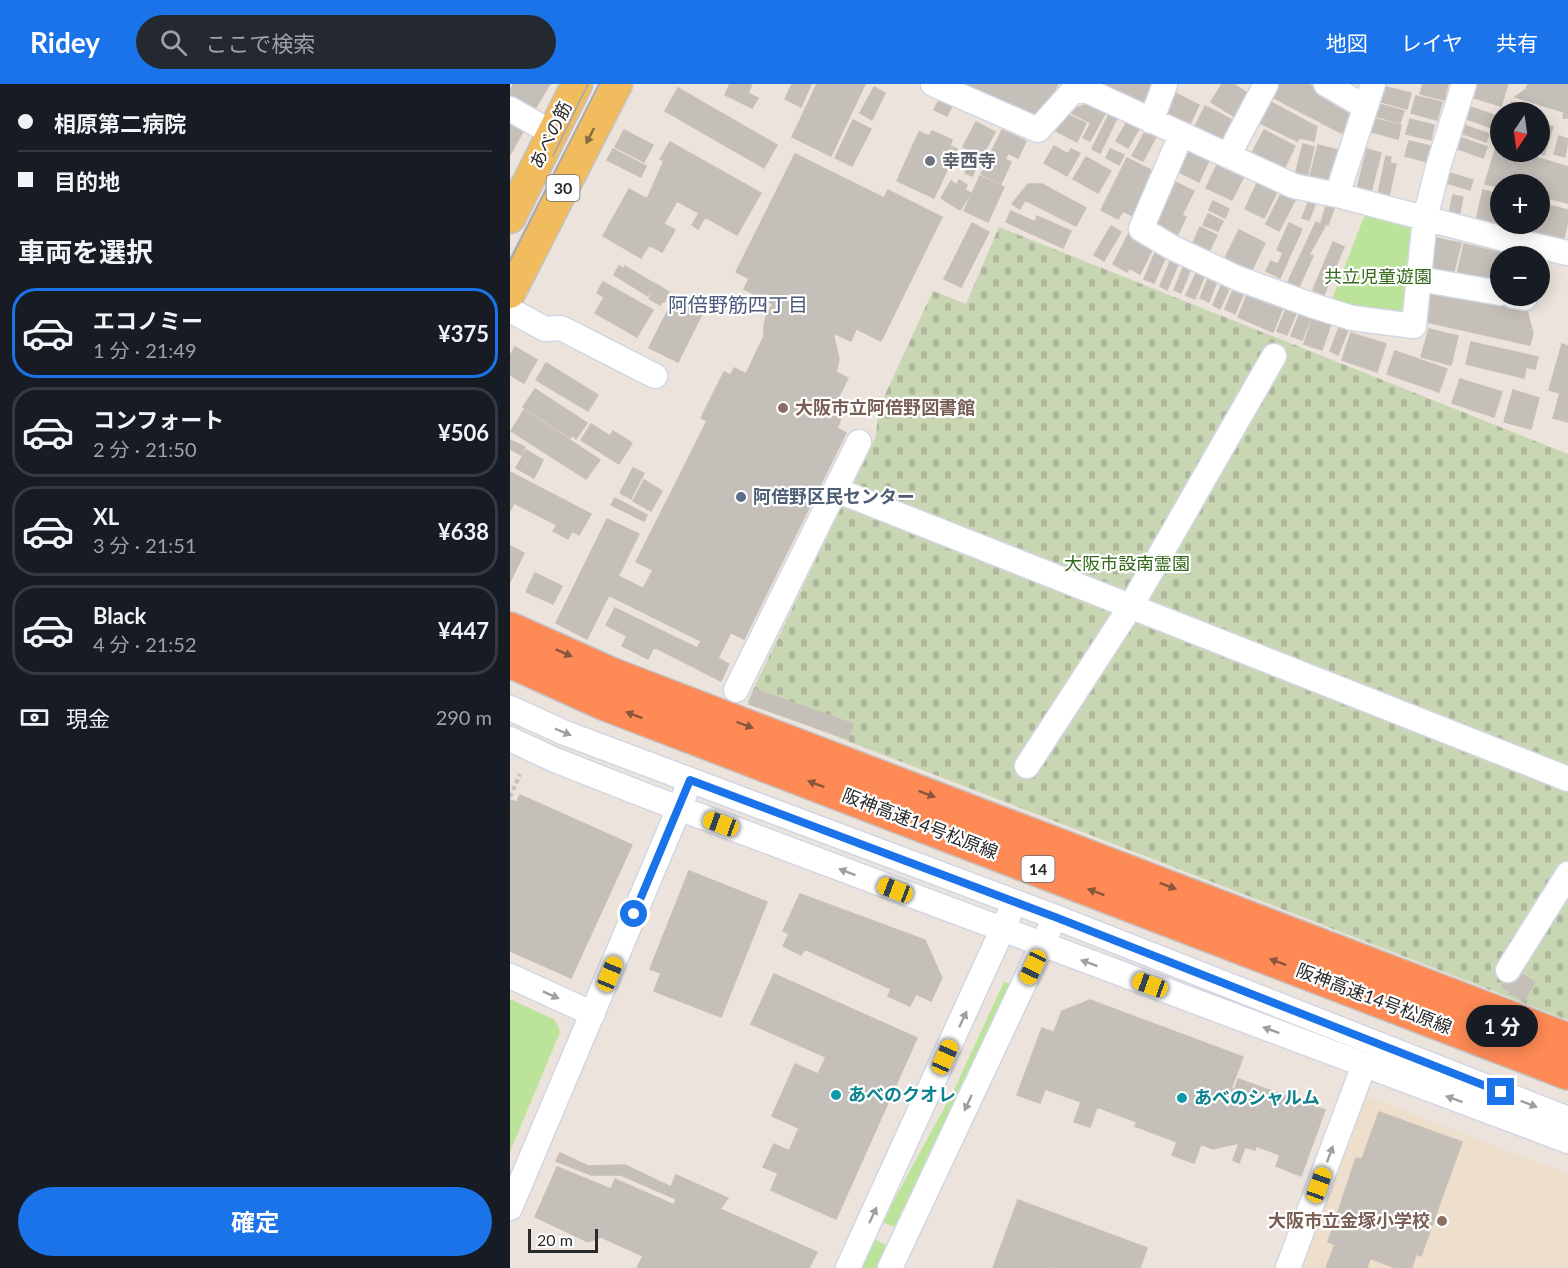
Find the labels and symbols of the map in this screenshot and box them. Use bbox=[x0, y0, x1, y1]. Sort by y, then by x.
street label: あべの筋 bbox=[524, 97, 576, 172]
north arrow bbox=[1490, 102, 1550, 162]
one-way arrow bbox=[586, 127, 596, 145]
place label: 幸西寺 bbox=[942, 149, 996, 171]
marker: 幸西寺 bbox=[923, 154, 937, 168]
road number: 30 bbox=[546, 175, 580, 201]
park label: 共立児童遊園 bbox=[1324, 265, 1432, 287]
district label: 阿倍野筋四丁目 bbox=[668, 292, 808, 316]
place label: 大阪市立阿倍野図書館 bbox=[795, 396, 975, 418]
marker: 大阪市立阿倍野図書館 bbox=[776, 401, 790, 415]
place label: 阿倍野区民センター bbox=[753, 485, 915, 507]
marker: 阿倍野区民センター bbox=[734, 490, 748, 504]
park label: 大阪市設南霊園 bbox=[1064, 552, 1190, 574]
one-way arrow bbox=[555, 648, 573, 658]
one-way arrow bbox=[625, 710, 643, 719]
one-way arrow bbox=[736, 720, 754, 730]
one-way arrow bbox=[555, 727, 573, 737]
one-way arrow bbox=[807, 779, 825, 789]
street label: 阪神高速14号松原線 bbox=[839, 783, 1001, 863]
one-way arrow bbox=[918, 790, 936, 799]
car bbox=[701, 809, 741, 839]
road number: 14 bbox=[1022, 856, 1054, 882]
one-way arrow bbox=[838, 866, 856, 876]
car bbox=[875, 875, 915, 905]
one-way arrow bbox=[1159, 882, 1177, 891]
one-way arrow bbox=[1087, 886, 1105, 896]
route start bbox=[620, 900, 647, 927]
car bbox=[1017, 947, 1049, 987]
car bbox=[595, 954, 625, 994]
one-way arrow bbox=[1269, 956, 1287, 966]
one-way arrow bbox=[1080, 957, 1098, 967]
street label: 阪神高速14号松原線 bbox=[1293, 958, 1455, 1038]
car bbox=[1130, 970, 1170, 1000]
one-way arrow bbox=[543, 990, 560, 999]
callout: 1 分 bbox=[1465, 1005, 1537, 1047]
one-way arrow bbox=[958, 1009, 968, 1027]
one-way arrow bbox=[1262, 1025, 1280, 1035]
car bbox=[929, 1037, 961, 1077]
route end bbox=[1487, 1078, 1514, 1105]
place label: あべのクオレ bbox=[848, 1083, 956, 1105]
place label: あべのシャルム bbox=[1194, 1086, 1320, 1108]
marker: あべのクオレ bbox=[829, 1088, 843, 1102]
marker: あべのシャルム bbox=[1175, 1091, 1189, 1105]
one-way arrow bbox=[1445, 1093, 1463, 1103]
one-way arrow bbox=[964, 1095, 973, 1112]
one-way arrow bbox=[1521, 1099, 1539, 1109]
one-way arrow bbox=[1326, 1145, 1336, 1163]
car bbox=[1304, 1165, 1334, 1205]
one-way arrow bbox=[868, 1206, 877, 1223]
place label: 大阪市立金塚小学校 bbox=[1268, 1209, 1430, 1231]
marker: 大阪市立金塚小学校 bbox=[1435, 1214, 1449, 1228]
scale bar bbox=[528, 1226, 598, 1254]

